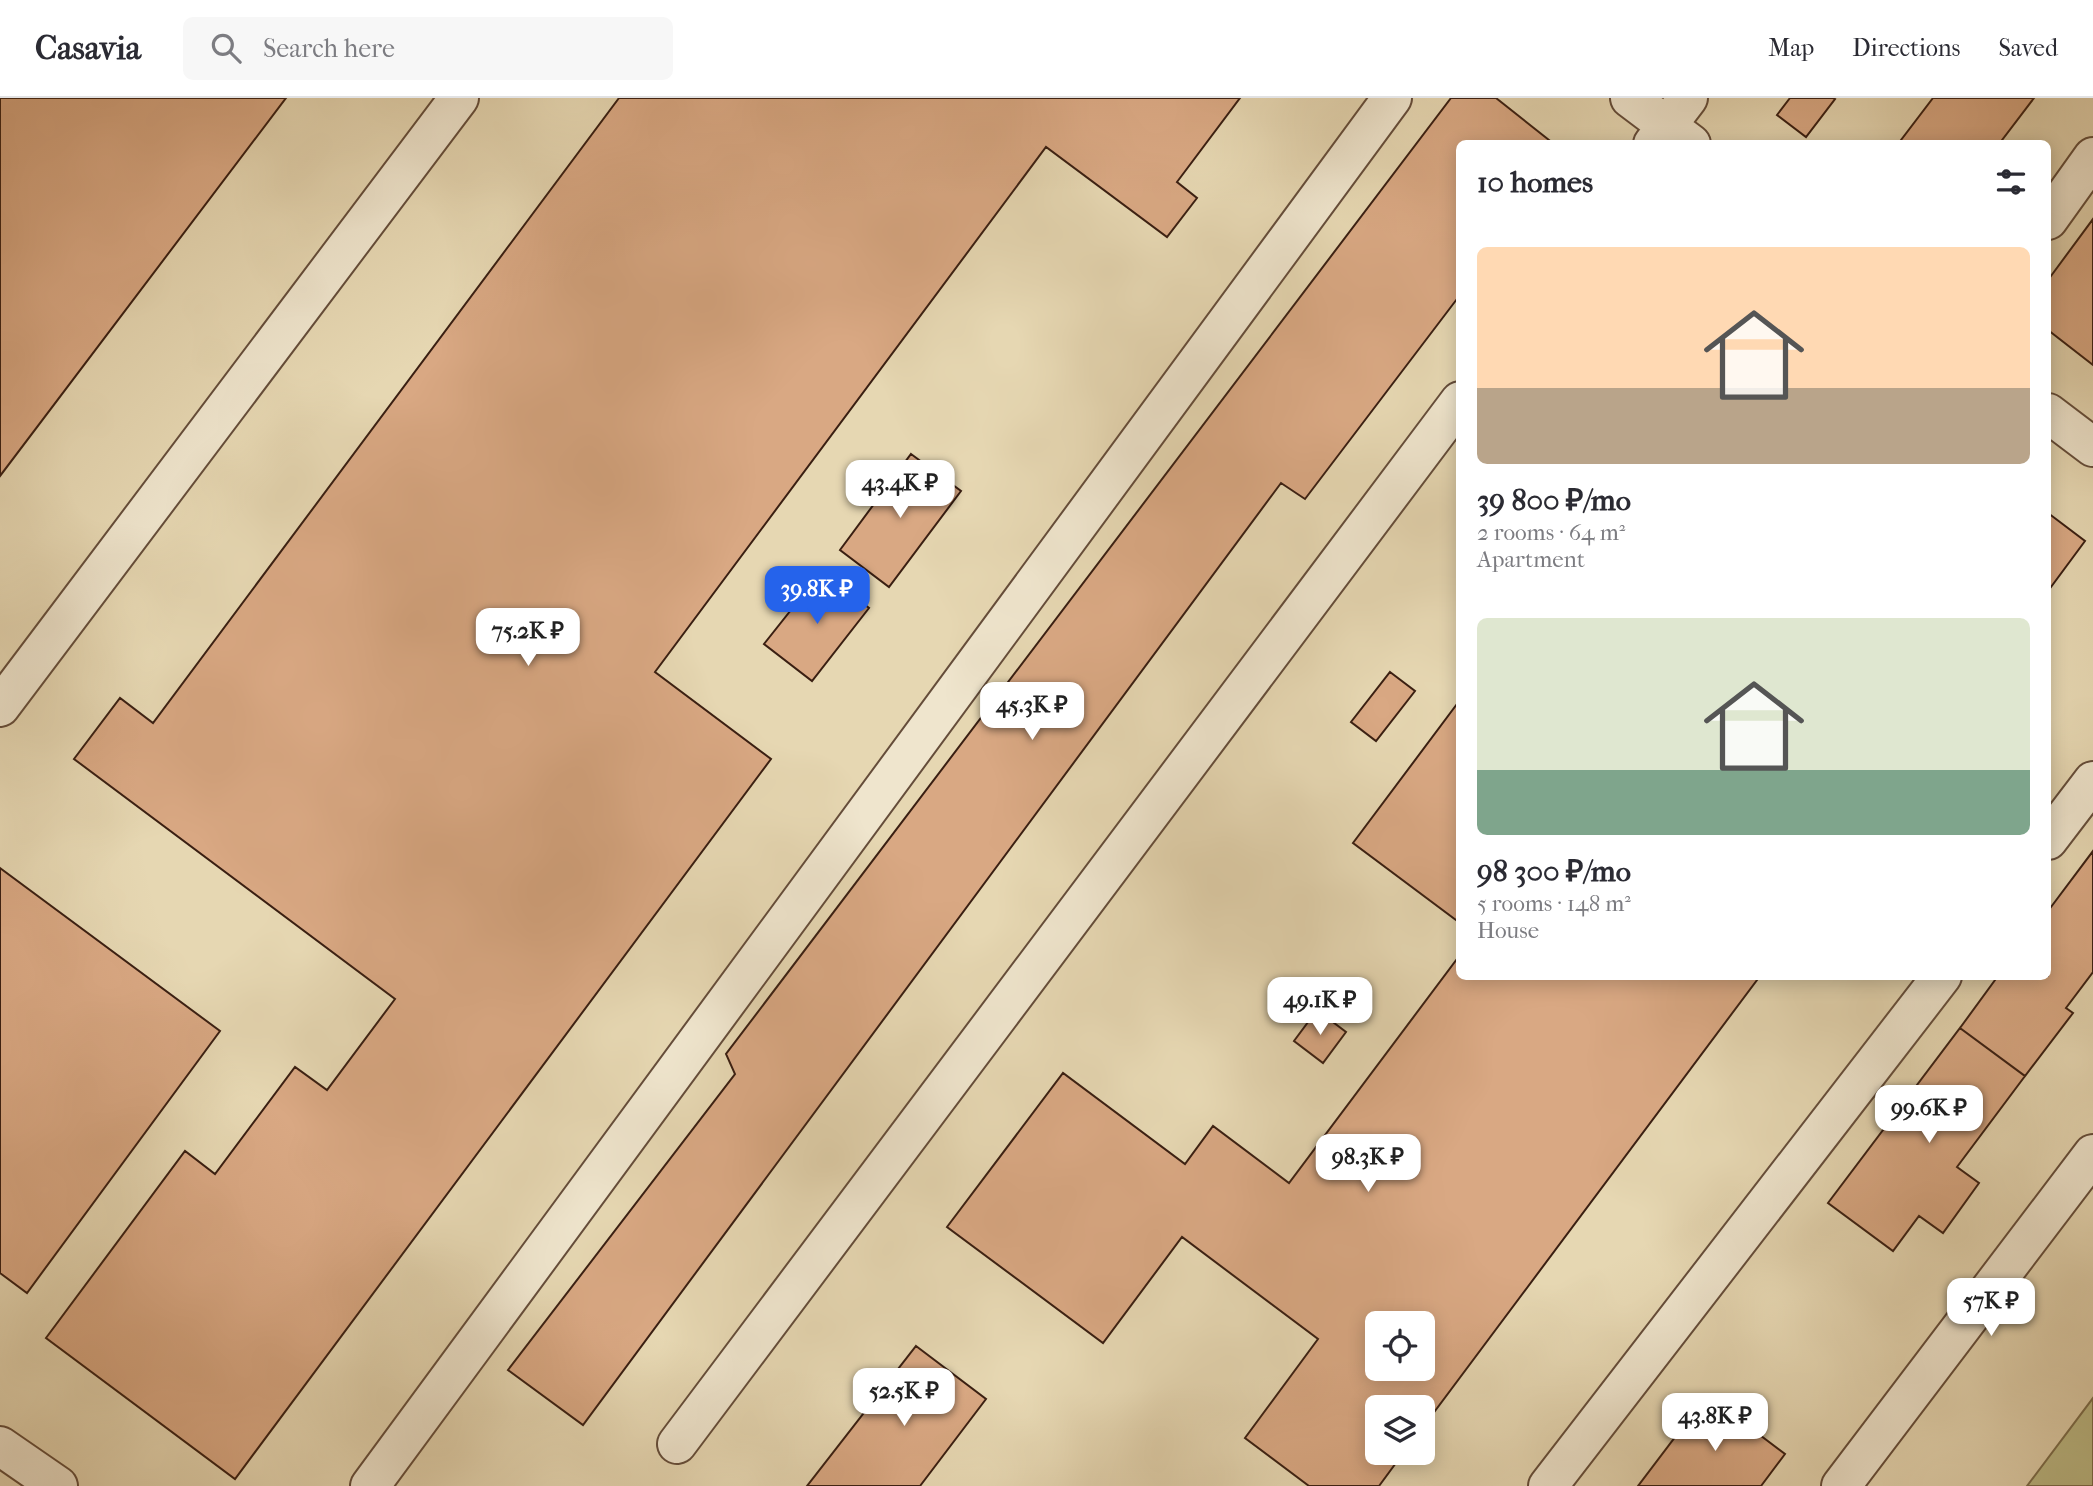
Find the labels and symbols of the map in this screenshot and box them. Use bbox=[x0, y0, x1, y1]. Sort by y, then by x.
pin: 43.4K ₽ bbox=[835, 460, 965, 520]
pin: 39.8K ₽ bbox=[752, 566, 882, 626]
pin: 75.2K ₽ bbox=[463, 608, 593, 668]
pin: 45.3K ₽ bbox=[967, 682, 1097, 742]
pin: 49.1K ₽ bbox=[1255, 978, 1385, 1037]
pin: 99.6K ₽ bbox=[1864, 1086, 1994, 1145]
pin: 98.3K ₽ bbox=[1303, 1134, 1433, 1194]
pin: 57K ₽ bbox=[1942, 1278, 2040, 1338]
pin: 52.5K ₽ bbox=[839, 1368, 969, 1428]
pin: 43.8K ₽ bbox=[1650, 1394, 1780, 1453]

